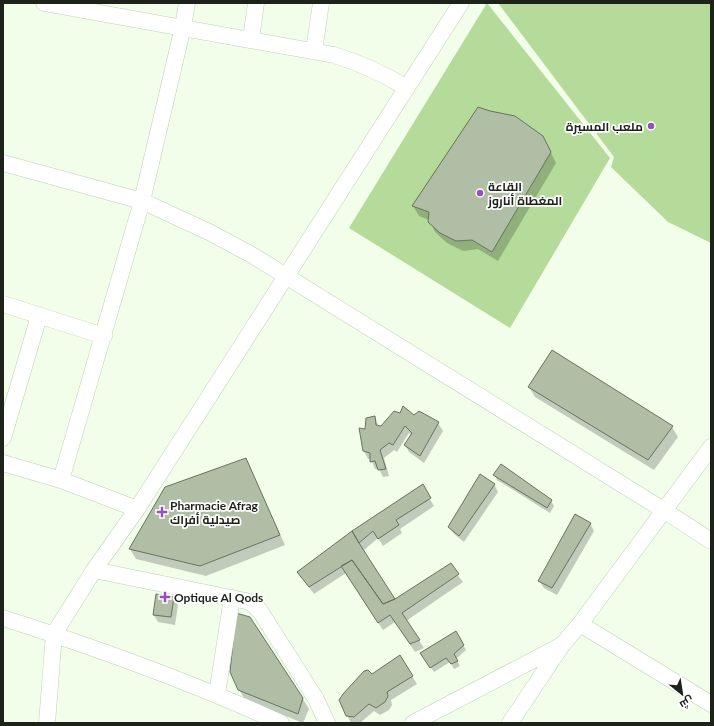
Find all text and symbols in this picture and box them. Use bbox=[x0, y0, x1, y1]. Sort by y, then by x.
place label: ملعب المسيرة bbox=[566, 119, 643, 135]
marker: ملعب المسيرة bbox=[646, 121, 656, 131]
place label: القاعة المغطاة أناروز bbox=[487, 179, 562, 209]
marker: القاعة المغطاة أناروز bbox=[475, 188, 485, 198]
place label: Pharmacie Afrag صيدلية أفراك bbox=[170, 498, 258, 528]
marker: Pharmacie Afrag صيدلية أفراك bbox=[157, 507, 167, 517]
place label: Optique Al Qods bbox=[174, 590, 263, 605]
marker: Optique Al Qods bbox=[159, 591, 171, 603]
north arrow bbox=[662, 674, 702, 714]
text: ش bbox=[677, 693, 697, 712]

